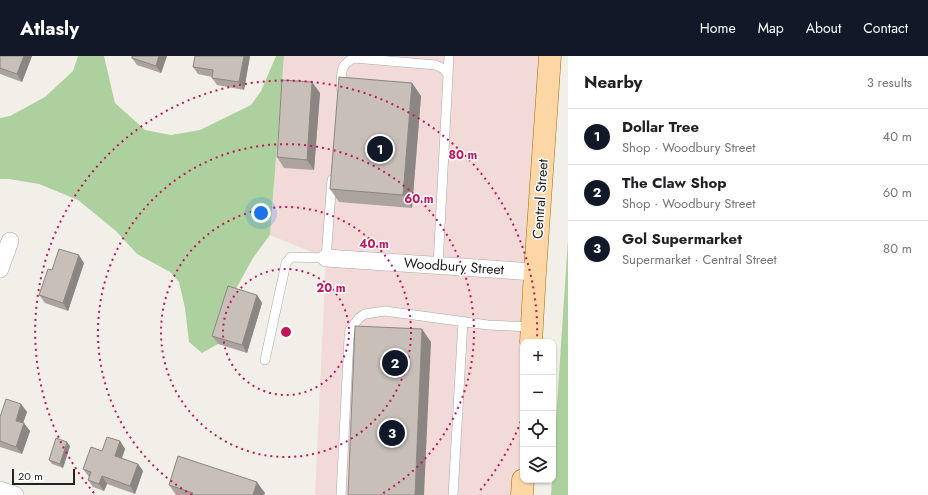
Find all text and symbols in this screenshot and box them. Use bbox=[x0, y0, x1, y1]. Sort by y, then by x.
text: Atlasly bbox=[20, 15, 79, 42]
text: Home bbox=[700, 18, 736, 38]
text: Map bbox=[758, 18, 784, 38]
text: About bbox=[806, 18, 841, 38]
text: Contact bbox=[863, 18, 908, 38]
text: Nearby bbox=[584, 70, 642, 94]
text: 3 results bbox=[867, 73, 912, 92]
text: Dollar Tree bbox=[622, 116, 699, 138]
text: 1 bbox=[594, 127, 600, 146]
text: 40 m bbox=[883, 127, 912, 146]
pin: 1 bbox=[367, 134, 393, 164]
text: Shop · Woodbury Street bbox=[622, 138, 755, 157]
text: 80 m bbox=[449, 146, 478, 164]
street label: Central Street bbox=[527, 158, 553, 240]
text: The Claw Shop bbox=[622, 172, 727, 194]
text: 2 bbox=[593, 183, 601, 202]
text: 60 m bbox=[883, 183, 912, 202]
text: 60 m bbox=[404, 190, 434, 208]
text: Shop · Woodbury Street bbox=[622, 194, 755, 213]
your location bbox=[251, 203, 271, 223]
text: Gol Supermarket bbox=[622, 228, 742, 250]
text: 40 m bbox=[359, 235, 389, 253]
text: 3 bbox=[593, 239, 601, 258]
text: 80 m bbox=[883, 239, 912, 258]
text: Supermarket · Central Street bbox=[622, 250, 777, 269]
street label: Woodbury Street bbox=[403, 253, 505, 280]
text: 20 m bbox=[316, 279, 346, 297]
centre of rings bbox=[279, 325, 293, 339]
map controls bbox=[520, 339, 556, 483]
button: + bbox=[520, 339, 556, 375]
pin: 2 bbox=[382, 348, 408, 378]
button: − bbox=[520, 375, 556, 411]
button: locate bbox=[520, 411, 556, 447]
pin: 3 bbox=[379, 418, 405, 448]
button: layers bbox=[520, 447, 556, 483]
scale bar bbox=[12, 467, 75, 486]
text: 20 m bbox=[18, 468, 43, 484]

